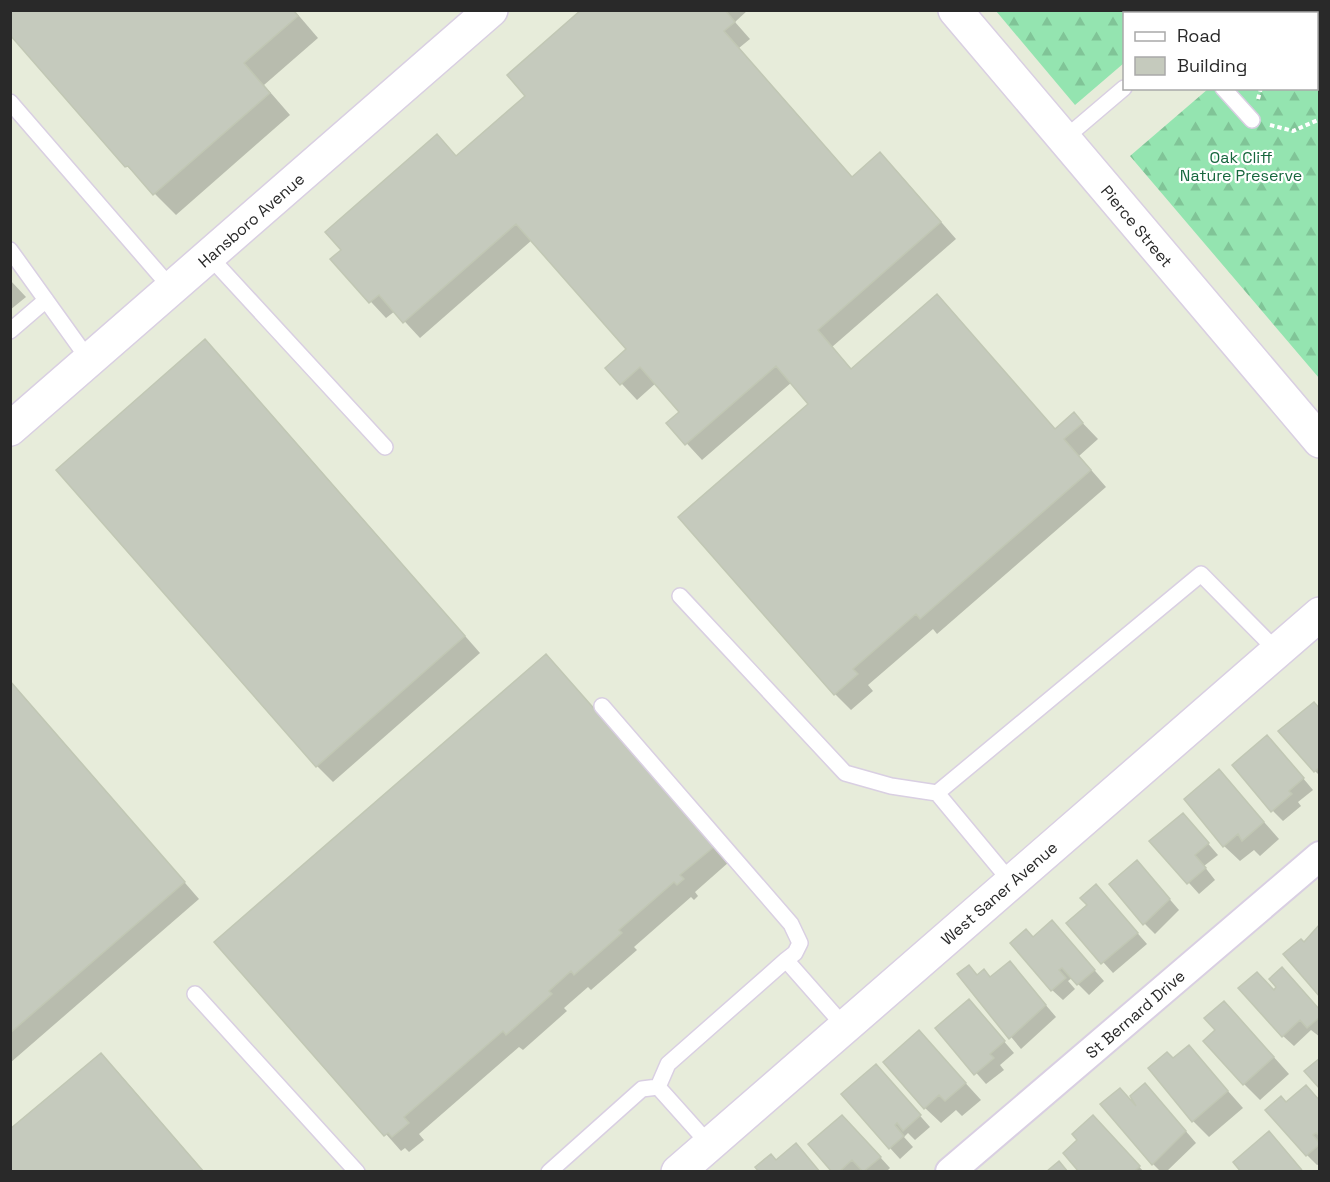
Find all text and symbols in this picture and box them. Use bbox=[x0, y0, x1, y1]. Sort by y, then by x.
legend bbox=[1123, 12, 1318, 90]
text: Road bbox=[1177, 24, 1221, 47]
text: Building bbox=[1177, 54, 1247, 77]
park label: Oak Cliff Nature Preserve bbox=[1180, 147, 1302, 186]
street label: Hansboro Avenue bbox=[194, 168, 309, 272]
street label: Pierce Street bbox=[1096, 181, 1177, 272]
street label: West Saner Avenue bbox=[937, 837, 1062, 950]
street label: St Bernard Drive bbox=[1081, 965, 1189, 1063]

